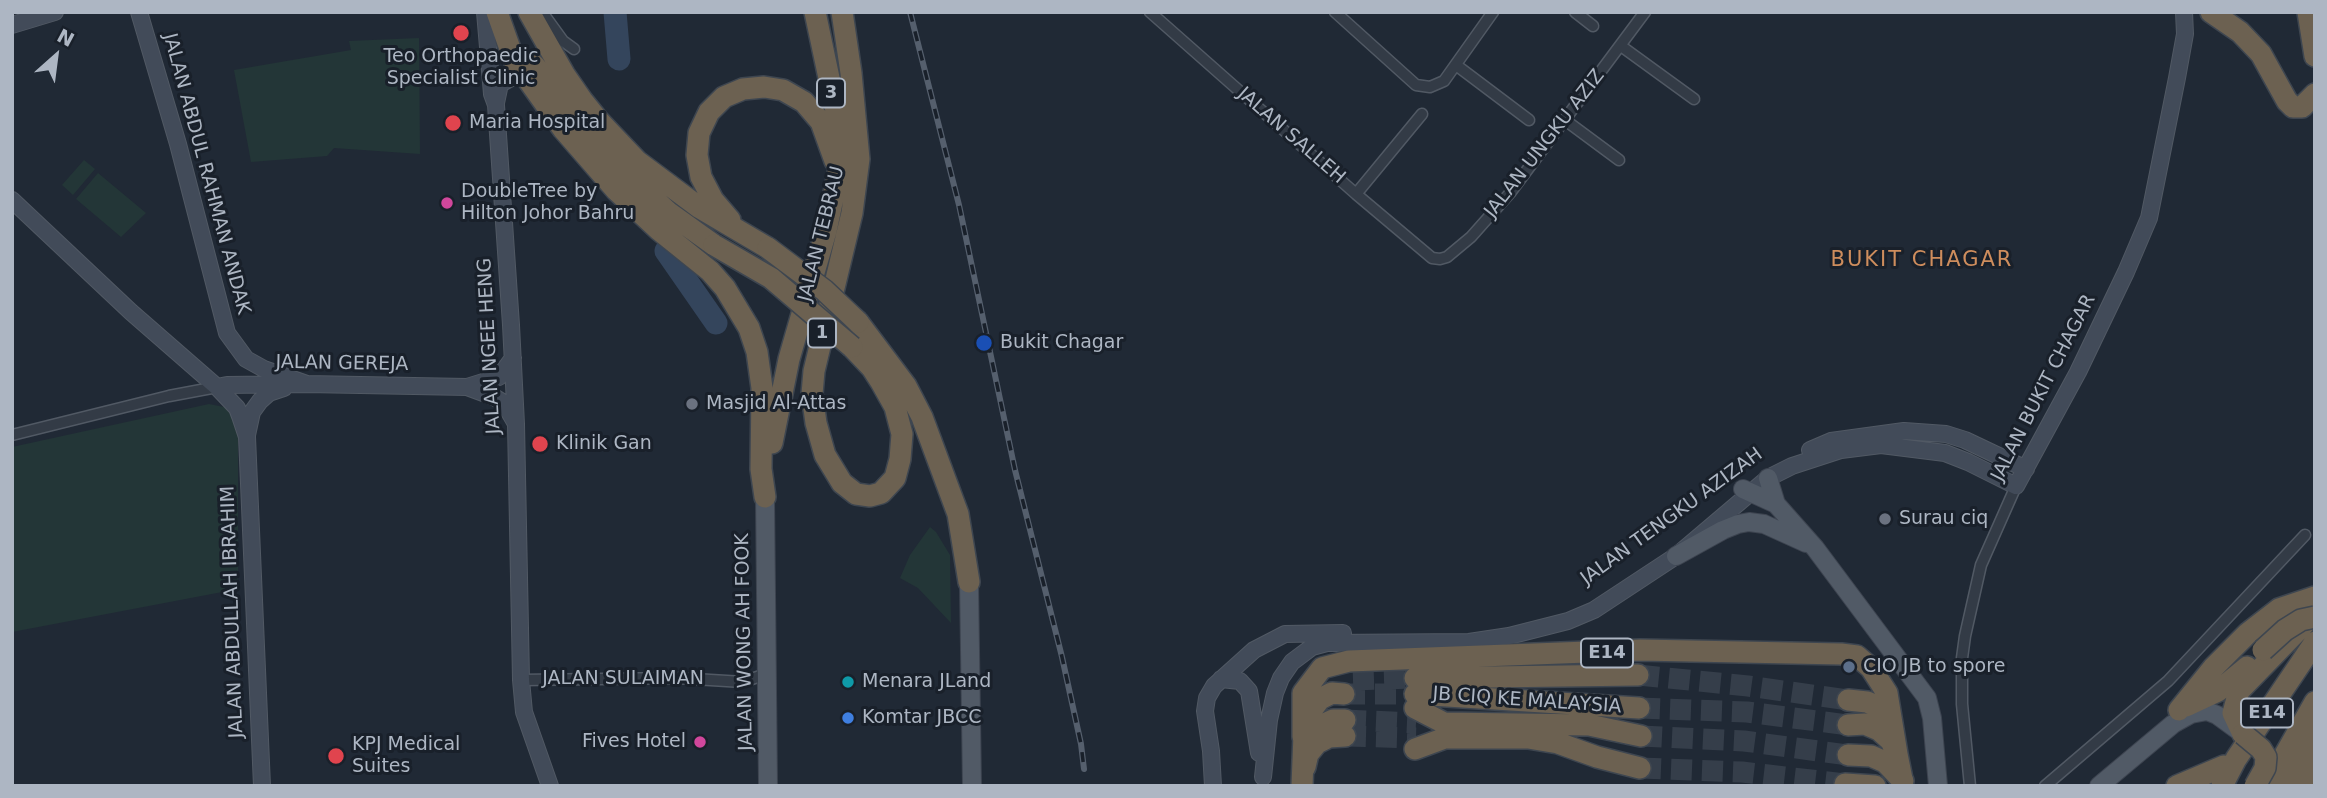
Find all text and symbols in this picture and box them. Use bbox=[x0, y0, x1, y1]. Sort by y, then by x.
north arrow bbox=[21, 21, 91, 91]
marker: Teo Orthopaedic Specialist Clinic bbox=[451, 23, 471, 43]
text: N bbox=[54, 24, 78, 51]
street label: JALAN ABDUL RAHMAN ANDAK bbox=[157, 31, 255, 317]
place label: Teo Orthopaedic Specialist Clinic bbox=[384, 46, 538, 90]
street label: JALAN UNGKU AZIZ bbox=[1480, 65, 1610, 223]
road number: 3 bbox=[817, 78, 845, 108]
street label: JALAN SALLEH bbox=[1232, 83, 1350, 189]
place label: Maria Hospital bbox=[469, 112, 605, 134]
marker: Maria Hospital bbox=[443, 113, 463, 133]
street label: JALAN TEBRAU bbox=[794, 164, 850, 304]
place label: DoubleTree by Hilton Johor Bahru bbox=[461, 181, 634, 225]
marker: DoubleTree by Hilton Johor Bahru bbox=[439, 195, 455, 211]
district label: BUKIT CHAGAR bbox=[1832, 248, 2012, 274]
street label: JALAN NGEE HENG bbox=[474, 257, 506, 435]
street label: JALAN BUKIT CHAGAR bbox=[1987, 291, 2101, 485]
road number: 1 bbox=[808, 318, 836, 348]
place label: Bukit Chagar bbox=[1000, 332, 1123, 354]
marker: Bukit Chagar bbox=[974, 333, 994, 353]
street label: JALAN GEREJA bbox=[275, 351, 409, 377]
place label: Masjid Al-Attas bbox=[706, 393, 846, 415]
marker: Masjid Al-Attas bbox=[684, 396, 700, 412]
place label: Klinik Gan bbox=[556, 433, 652, 455]
marker: Klinik Gan bbox=[530, 434, 550, 454]
street label: JALAN TENGKU AZIZAH bbox=[1577, 443, 1767, 591]
street label: JALAN ABDULLAH IBRAHIM bbox=[217, 485, 249, 739]
place label: Surau ciq bbox=[1899, 508, 1988, 530]
marker: Surau ciq bbox=[1877, 511, 1893, 527]
street label: JALAN WONG AH FOOK bbox=[732, 533, 758, 751]
road number: E14 bbox=[1581, 638, 1633, 668]
place label: CIO JB to spore bbox=[1863, 656, 2005, 678]
marker: CIO JB to spore bbox=[1841, 659, 1857, 675]
street label: JALAN SULAIMAN bbox=[542, 668, 704, 690]
place label: Menara JLand bbox=[862, 671, 991, 693]
marker: Menara JLand bbox=[840, 674, 856, 690]
street label: JB CIQ KE MALAYSIA bbox=[1432, 683, 1622, 719]
road number: E14 bbox=[2241, 698, 2293, 728]
place label: Komtar JBCC bbox=[862, 707, 981, 729]
marker: Komtar JBCC bbox=[840, 710, 856, 726]
place label: Fives Hotel bbox=[582, 731, 686, 753]
place label: KPJ Medical Suites bbox=[352, 734, 460, 778]
marker: Fives Hotel bbox=[692, 734, 708, 750]
marker: KPJ Medical Suites bbox=[326, 746, 346, 766]

